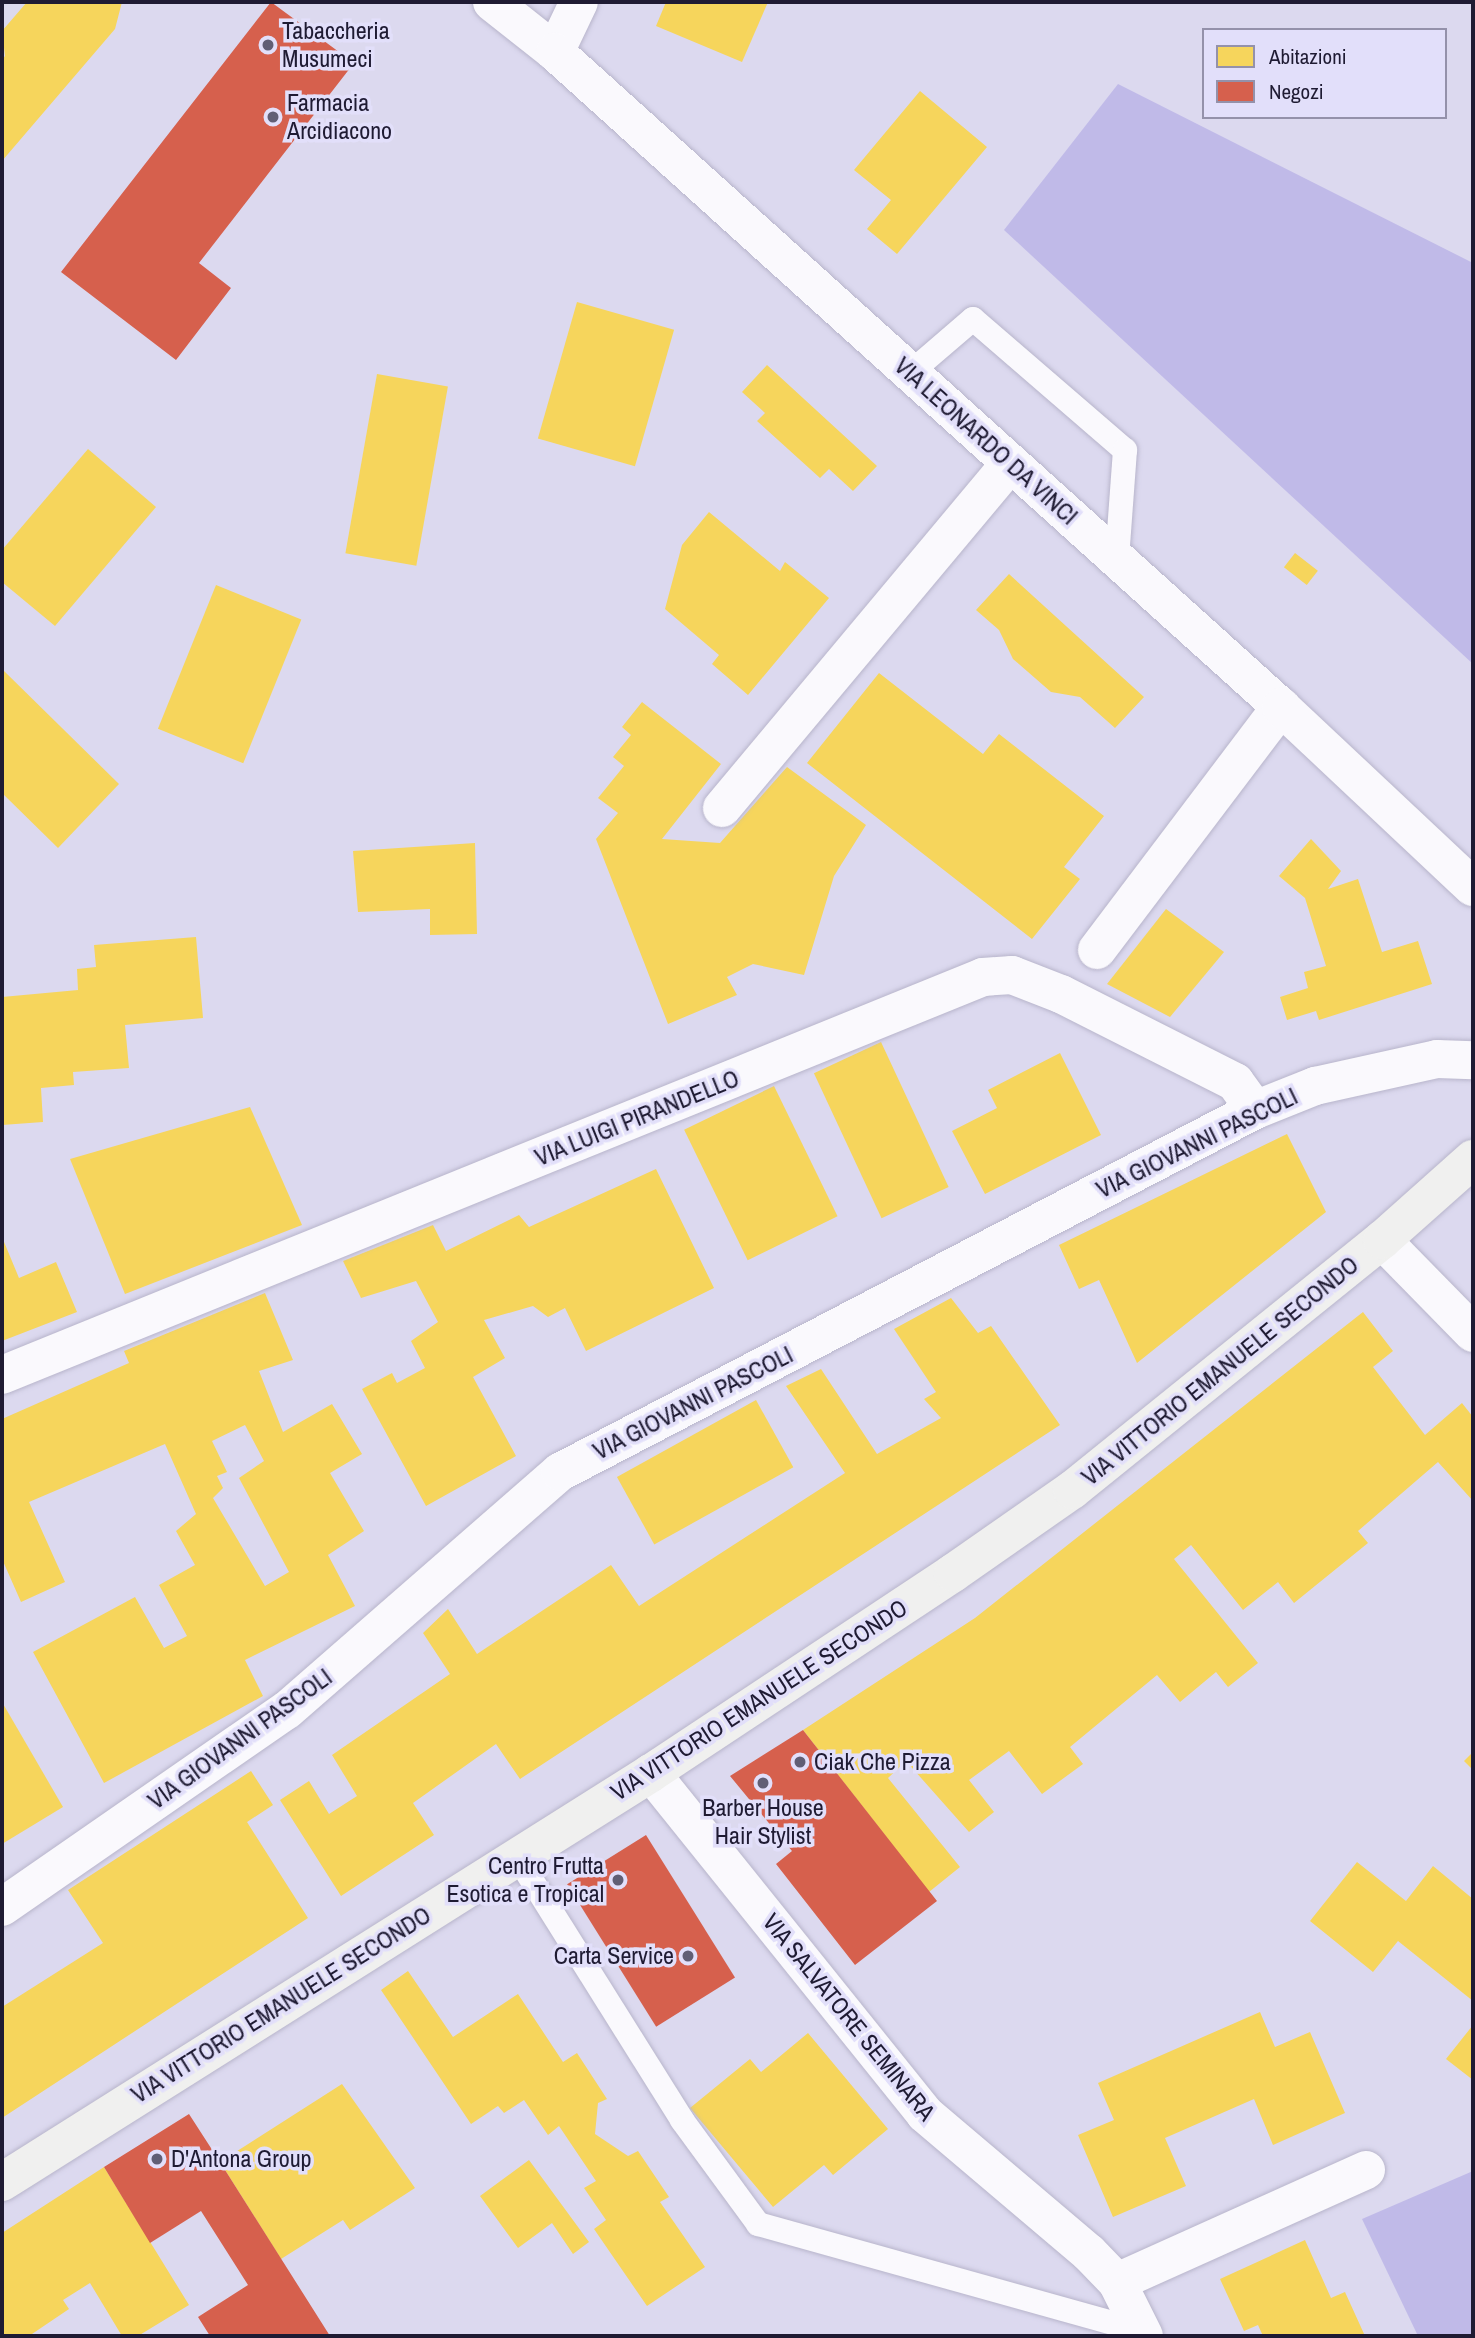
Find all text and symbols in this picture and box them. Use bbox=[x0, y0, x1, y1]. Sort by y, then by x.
place label: Tabaccheria Musumeci bbox=[282, 17, 390, 73]
legend bbox=[1202, 28, 1447, 119]
marker: Tabaccheria Musumeci bbox=[260, 37, 276, 53]
text: Abitazioni bbox=[1269, 42, 1347, 71]
text: Negozi bbox=[1269, 77, 1324, 106]
place label: Farmacia Arcidiacono bbox=[287, 89, 392, 145]
marker: Farmacia Arcidiacono bbox=[265, 109, 281, 125]
street label: VIA LEONARDO DA VINCI bbox=[888, 351, 1084, 531]
street label: VIA LUIGI PIRANDELLO bbox=[530, 1064, 744, 1172]
street label: VIA GIOVANNI PASCOLI bbox=[1091, 1082, 1303, 1204]
street label: VIA VITTORIO EMANUELE SECONDO bbox=[1076, 1250, 1364, 1492]
street label: VIA GIOVANNI PASCOLI bbox=[588, 1340, 798, 1466]
street label: VIA VITTORIO EMANUELE SECONDO bbox=[605, 1593, 913, 1807]
street label: VIA GIOVANNI PASCOLI bbox=[142, 1662, 338, 1816]
place label: Ciak Che Pizza bbox=[814, 1748, 951, 1776]
marker: Ciak Che Pizza bbox=[792, 1754, 808, 1770]
marker: Barber House Hair Stylist bbox=[755, 1775, 771, 1791]
place label: Barber House Hair Stylist bbox=[702, 1794, 824, 1850]
place label: Centro Frutta Esotica e Tropical bbox=[446, 1852, 604, 1908]
marker: Centro Frutta Esotica e Tropical bbox=[610, 1872, 626, 1888]
street label: VIA VITTORIO EMANUELE SECONDO bbox=[126, 1900, 436, 2110]
street label: VIA SALVATORE SEMINARA bbox=[756, 1907, 942, 2127]
place label: Carta Service bbox=[554, 1942, 674, 1970]
marker: Carta Service bbox=[680, 1948, 696, 1964]
place label: D'Antona Group bbox=[171, 2145, 312, 2173]
marker: D'Antona Group bbox=[149, 2151, 165, 2167]

